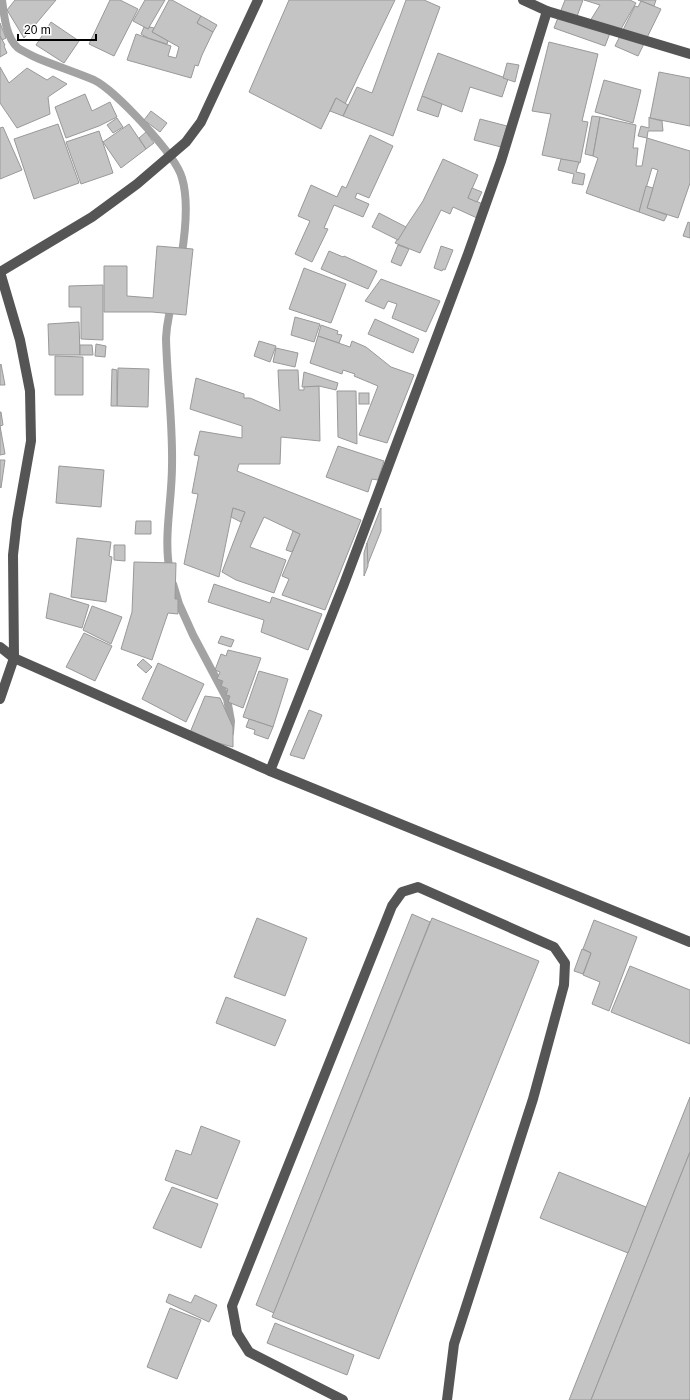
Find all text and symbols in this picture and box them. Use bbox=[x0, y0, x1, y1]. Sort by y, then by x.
scale bar bbox=[18, 16, 96, 42]
text: 20 m bbox=[24, 23, 51, 37]

